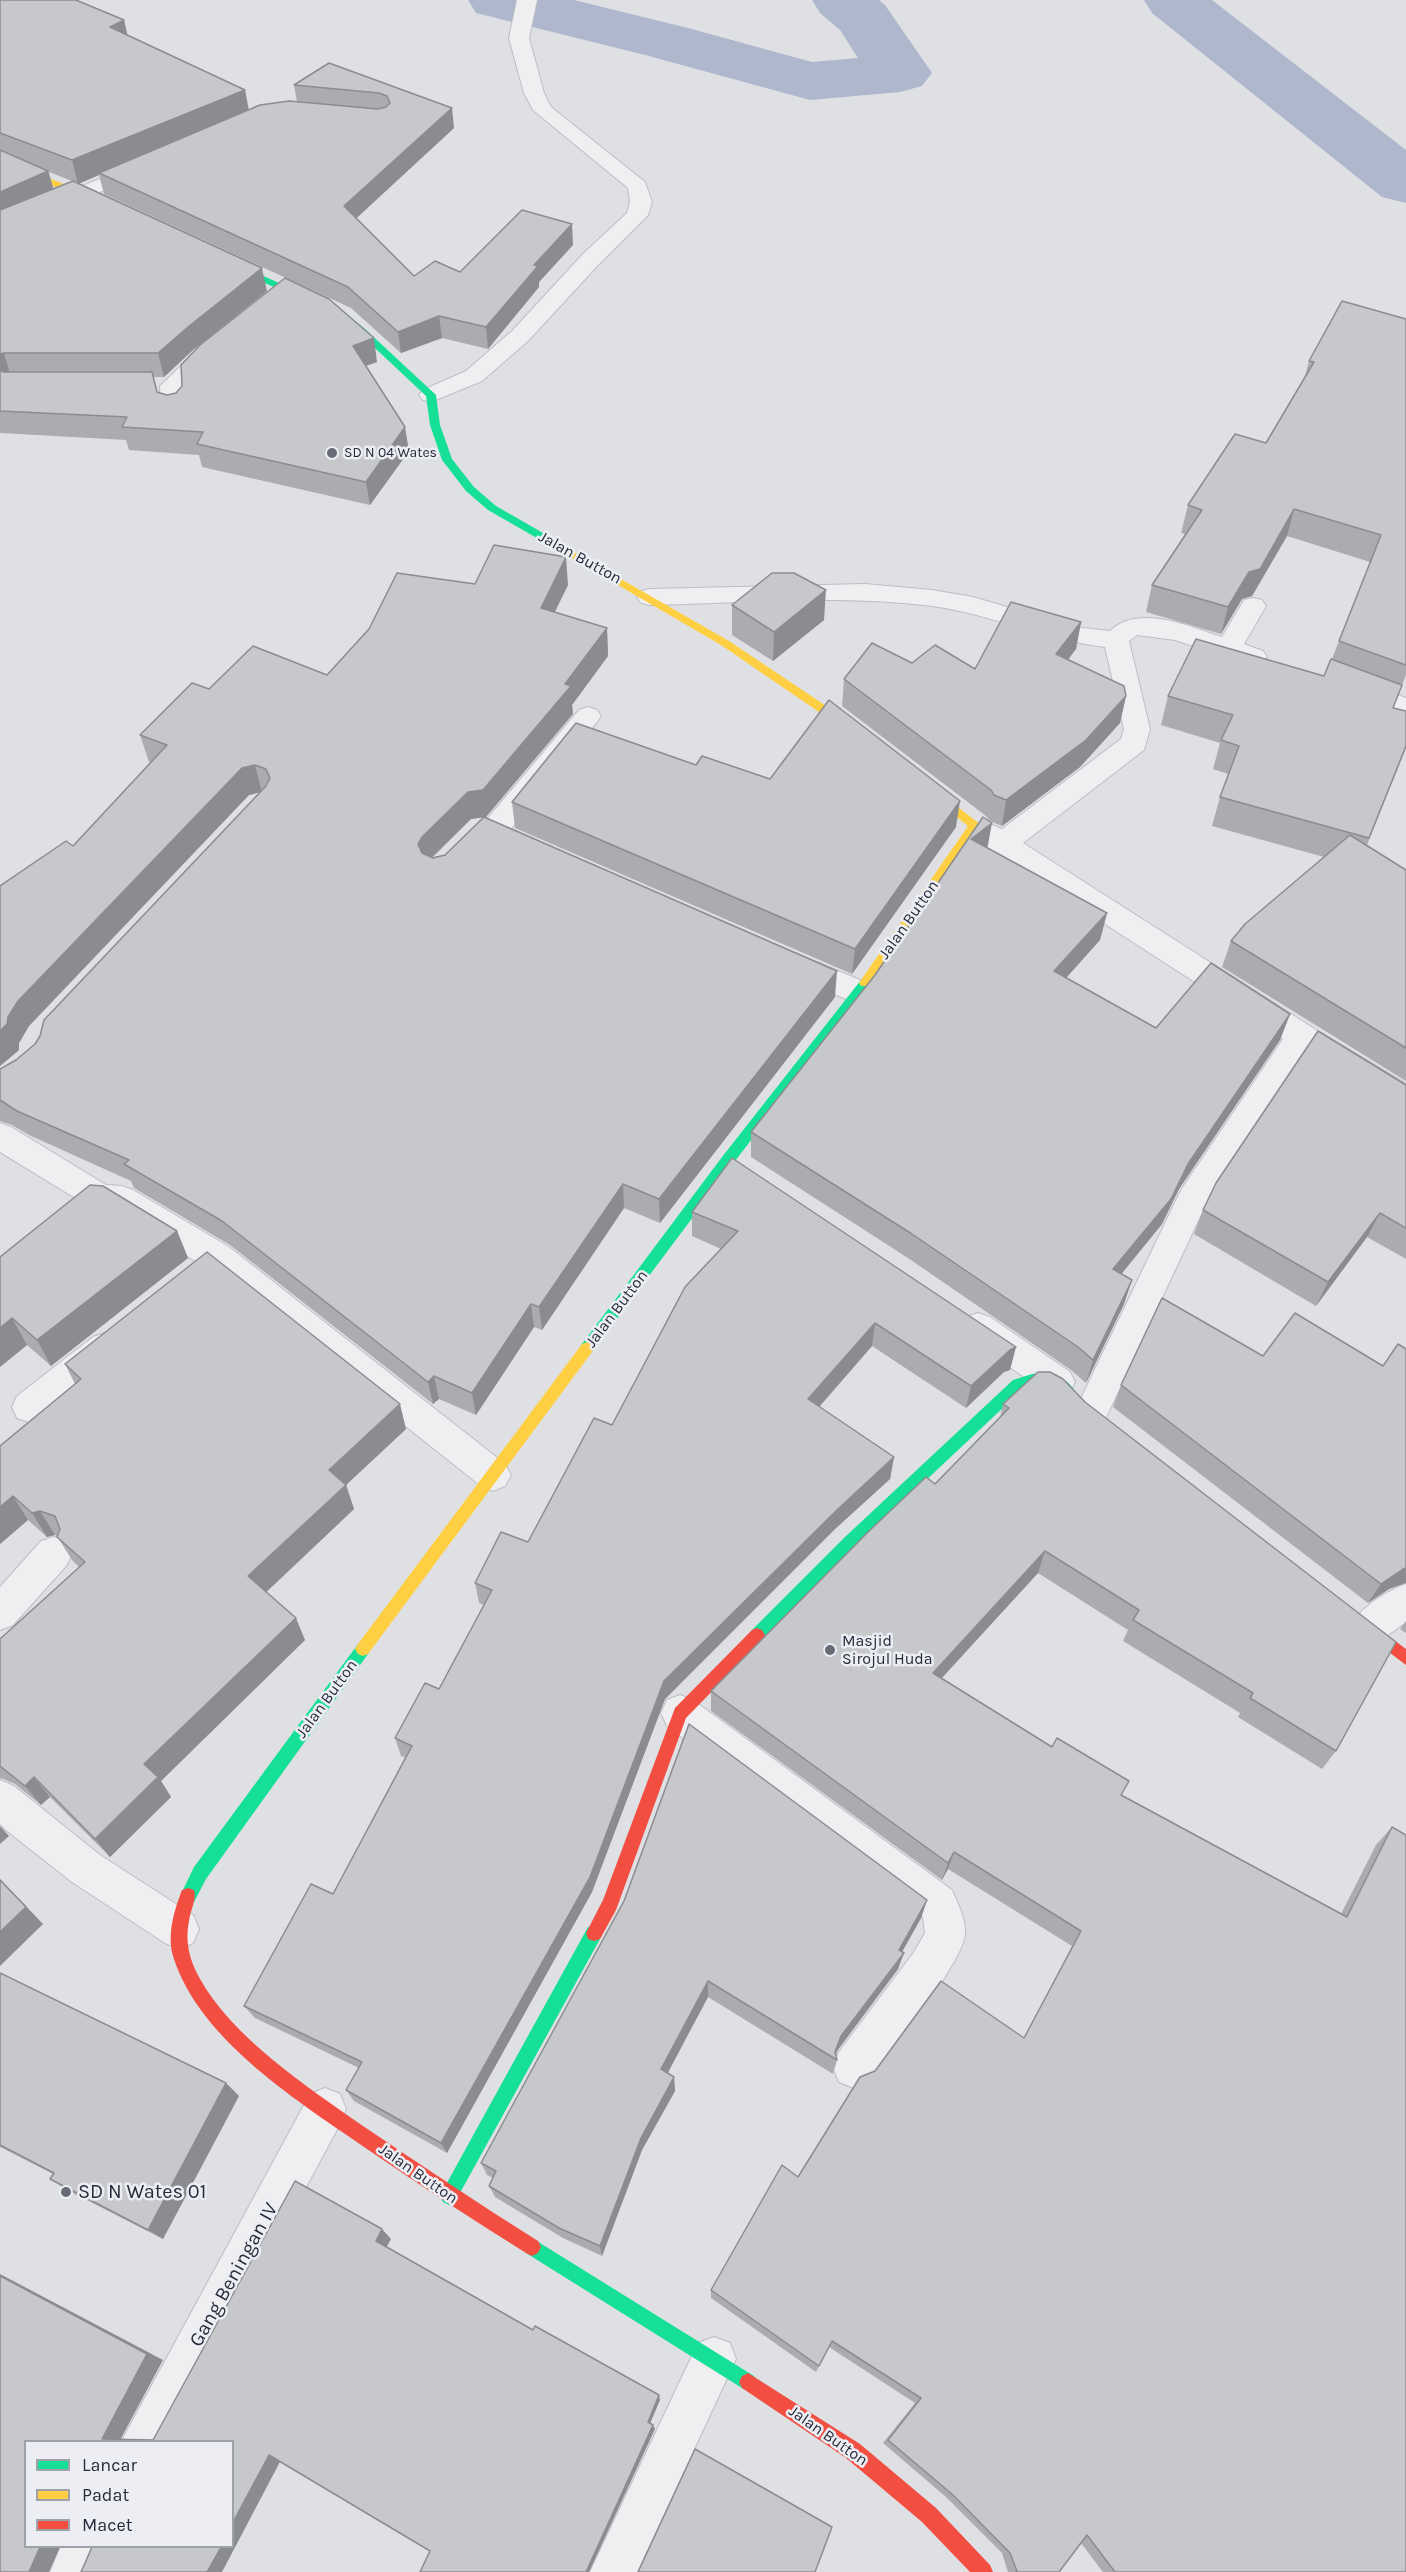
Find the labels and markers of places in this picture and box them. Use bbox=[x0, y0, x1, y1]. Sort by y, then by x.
place label: SD N 04 Wates bbox=[344, 445, 437, 461]
marker: SD N 04 Wates bbox=[325, 446, 339, 460]
place label: Masjid Sirojul Huda bbox=[842, 1631, 933, 1669]
marker: Masjid Sirojul Huda bbox=[823, 1643, 837, 1657]
place label: SD N Wates 01 bbox=[78, 2180, 206, 2204]
marker: SD N Wates 01 bbox=[59, 2185, 73, 2199]

